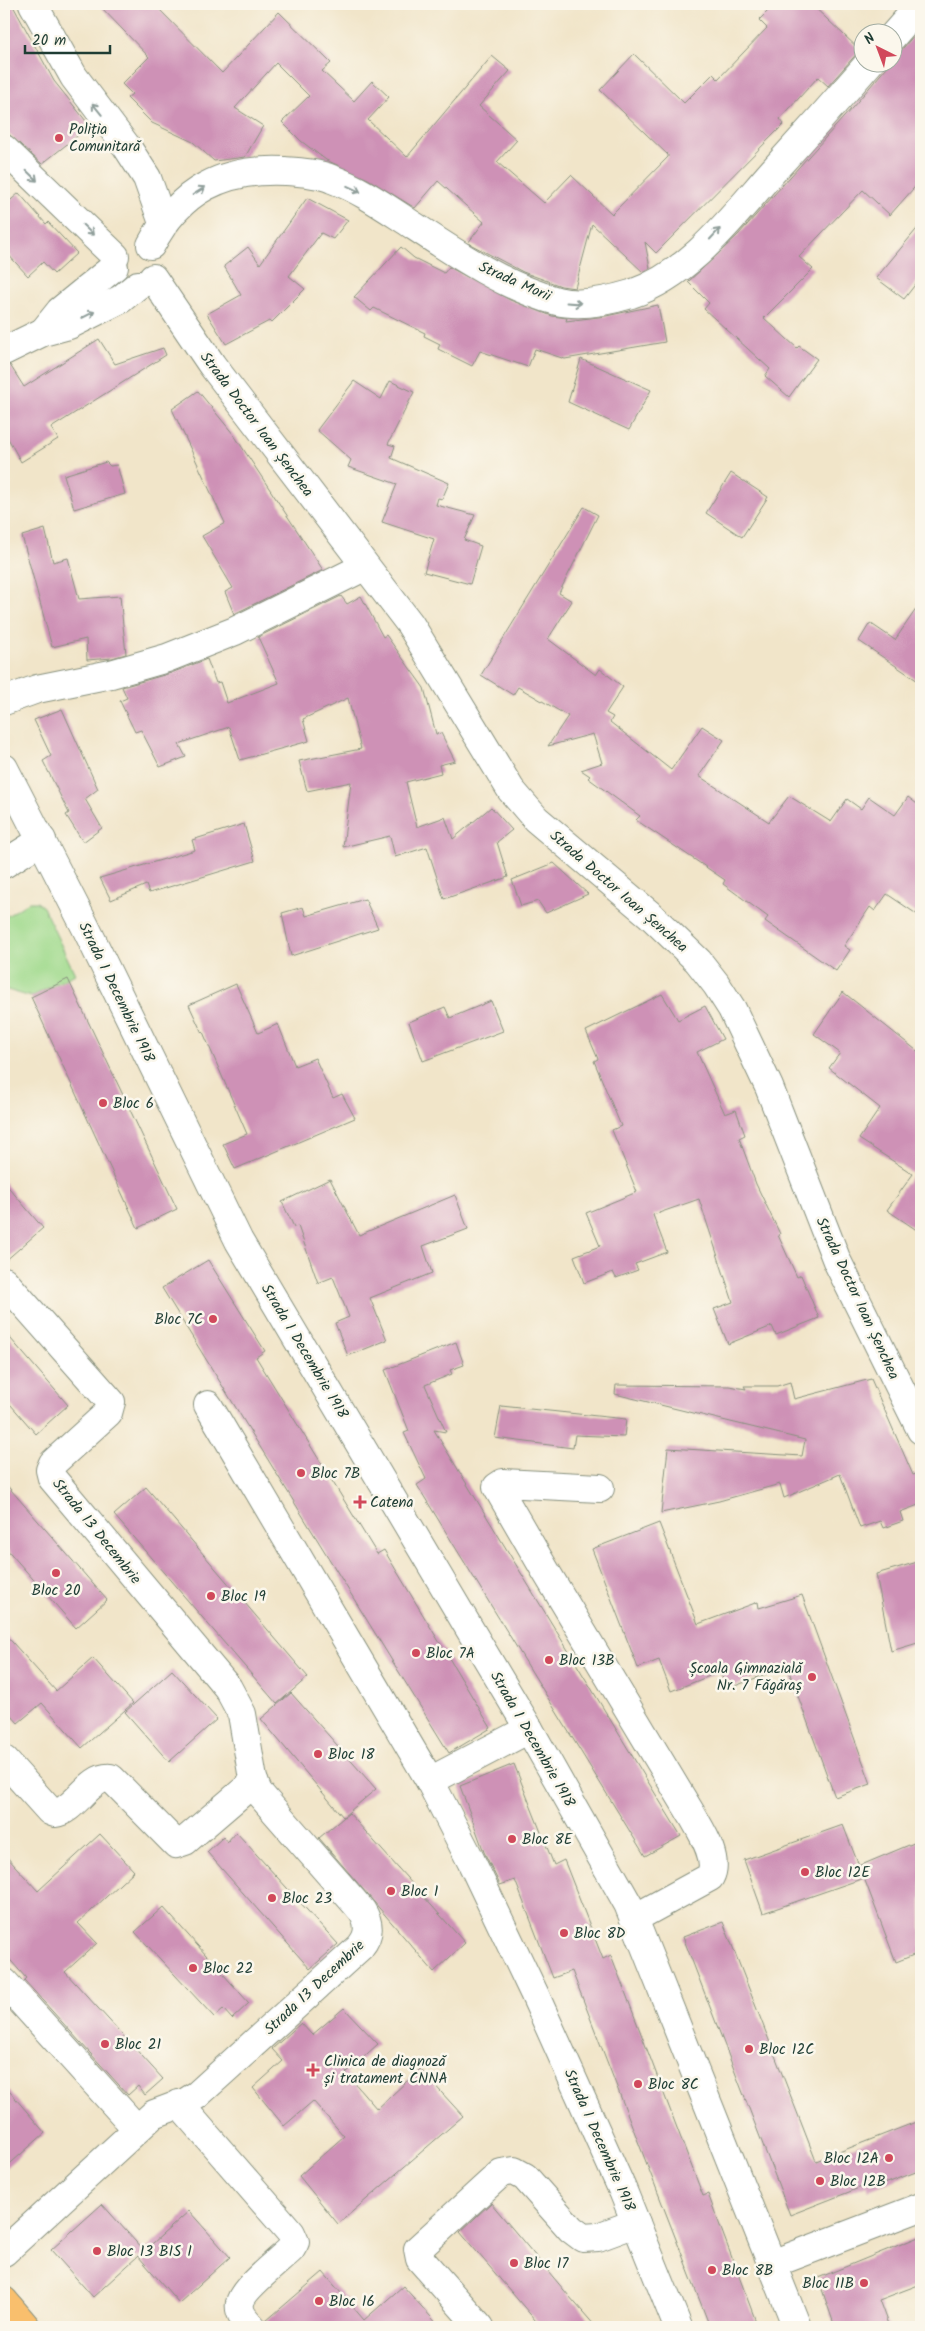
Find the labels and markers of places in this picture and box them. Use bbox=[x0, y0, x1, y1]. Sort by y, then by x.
place label: Poliția Comunitară bbox=[69, 118, 142, 159]
marker: Poliția Comunitară bbox=[53, 132, 65, 144]
place label: Bloc 6 bbox=[113, 1092, 154, 1116]
marker: Bloc 6 bbox=[97, 1097, 109, 1109]
place label: Bloc 7C bbox=[154, 1308, 203, 1332]
marker: Bloc 7C bbox=[207, 1313, 219, 1325]
place label: Bloc 7B bbox=[311, 1462, 360, 1486]
marker: Bloc 7B bbox=[295, 1467, 307, 1479]
place label: Catena bbox=[370, 1491, 414, 1515]
marker: Catena bbox=[354, 1496, 366, 1508]
marker: Bloc 20 bbox=[50, 1567, 62, 1579]
place label: Bloc 20 bbox=[32, 1579, 81, 1603]
place label: Bloc 19 bbox=[221, 1585, 266, 1609]
marker: Bloc 19 bbox=[205, 1590, 217, 1602]
place label: Bloc 7A bbox=[426, 1642, 475, 1666]
marker: Bloc 7A bbox=[410, 1647, 422, 1659]
place label: Bloc 13B bbox=[559, 1649, 615, 1673]
marker: Bloc 13B bbox=[543, 1654, 555, 1666]
place label: Școala Gimnazială Nr. 7 Făgăraș bbox=[689, 1657, 804, 1698]
marker: Școala Gimnazială Nr. 7 Făgăraș bbox=[806, 1671, 818, 1683]
place label: Bloc 18 bbox=[328, 1743, 375, 1767]
marker: Bloc 18 bbox=[312, 1748, 324, 1760]
place label: Bloc 8E bbox=[522, 1828, 574, 1852]
marker: Bloc 8E bbox=[506, 1833, 518, 1845]
place label: Bloc 12E bbox=[815, 1861, 871, 1885]
marker: Bloc 12E bbox=[799, 1866, 811, 1878]
place label: Bloc 1 bbox=[401, 1880, 439, 1904]
marker: Bloc 1 bbox=[385, 1885, 397, 1897]
place label: Bloc 23 bbox=[282, 1887, 332, 1911]
marker: Bloc 23 bbox=[266, 1892, 278, 1904]
place label: Bloc 8D bbox=[574, 1922, 626, 1946]
marker: Bloc 8D bbox=[558, 1927, 570, 1939]
place label: Bloc 22 bbox=[203, 1957, 253, 1981]
marker: Bloc 22 bbox=[187, 1962, 199, 1974]
place label: Bloc 21 bbox=[115, 2033, 161, 2057]
marker: Bloc 21 bbox=[99, 2038, 111, 2050]
place label: Bloc 12C bbox=[759, 2038, 814, 2062]
marker: Bloc 12C bbox=[743, 2043, 755, 2055]
place label: Clinica de diagnoză și tratament CNNA bbox=[324, 2050, 448, 2091]
marker: Clinica de diagnoză și tratament CNNA bbox=[306, 2063, 320, 2077]
place label: Bloc 8C bbox=[648, 2073, 699, 2097]
marker: Bloc 8C bbox=[632, 2078, 644, 2090]
place label: Bloc 12A bbox=[824, 2147, 879, 2171]
marker: Bloc 12A bbox=[883, 2152, 895, 2164]
place label: Bloc 12B bbox=[830, 2170, 886, 2194]
marker: Bloc 12B bbox=[814, 2175, 826, 2187]
place label: Bloc 13 BIS I bbox=[107, 2240, 192, 2264]
marker: Bloc 13 BIS I bbox=[91, 2245, 103, 2257]
place label: Bloc 17 bbox=[524, 2252, 569, 2276]
marker: Bloc 17 bbox=[508, 2257, 520, 2269]
place label: Bloc 8B bbox=[722, 2259, 773, 2283]
marker: Bloc 8B bbox=[706, 2264, 718, 2276]
place label: Bloc 11B bbox=[802, 2272, 854, 2296]
marker: Bloc 11B bbox=[858, 2277, 870, 2289]
place label: Bloc 16 bbox=[329, 2290, 375, 2314]
marker: Bloc 16 bbox=[313, 2295, 325, 2307]

